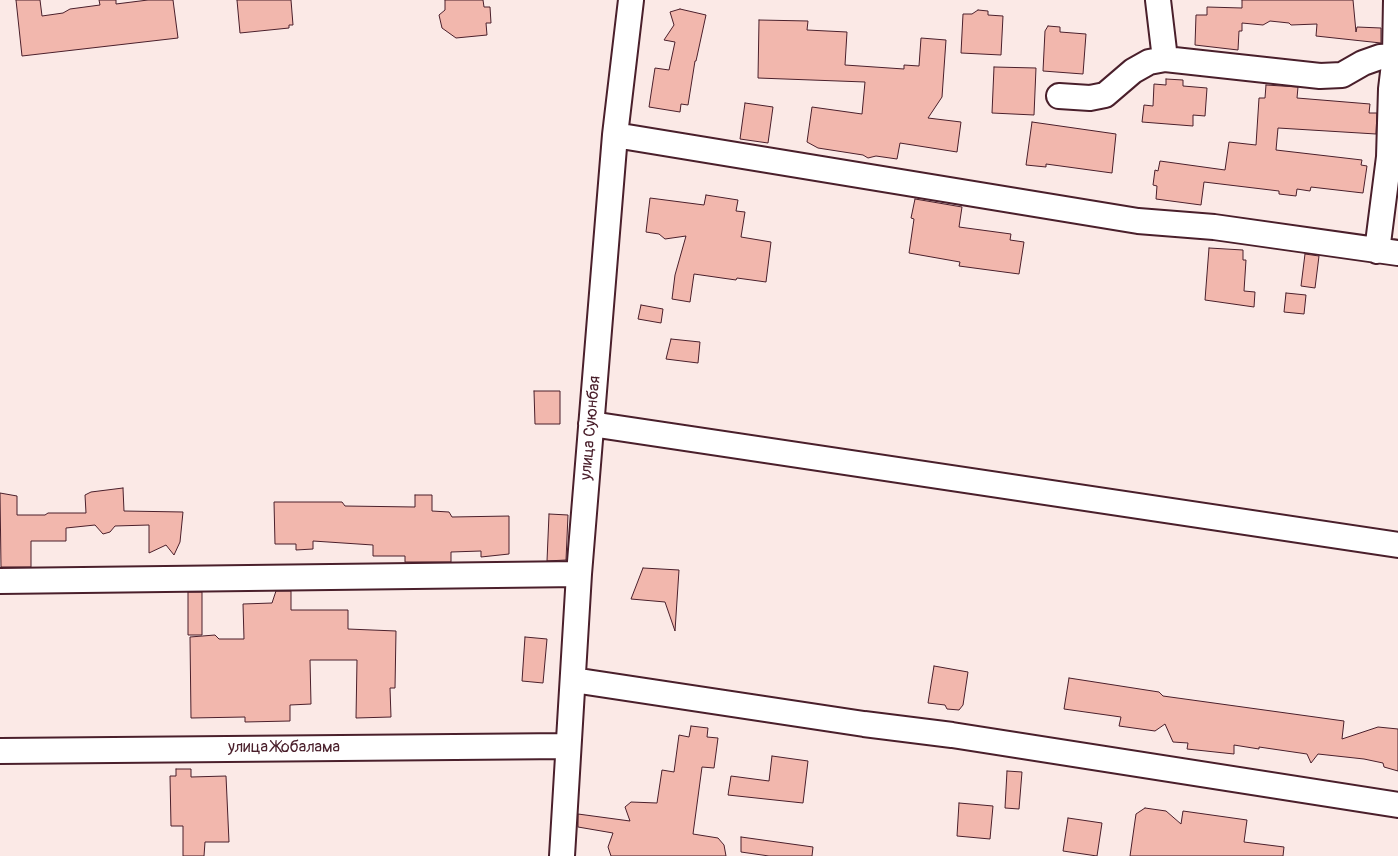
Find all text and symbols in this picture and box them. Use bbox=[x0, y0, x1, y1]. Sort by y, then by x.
street label: улица Суюнбая bbox=[577, 375, 605, 481]
street label: улица Жобалама bbox=[228, 738, 340, 758]

